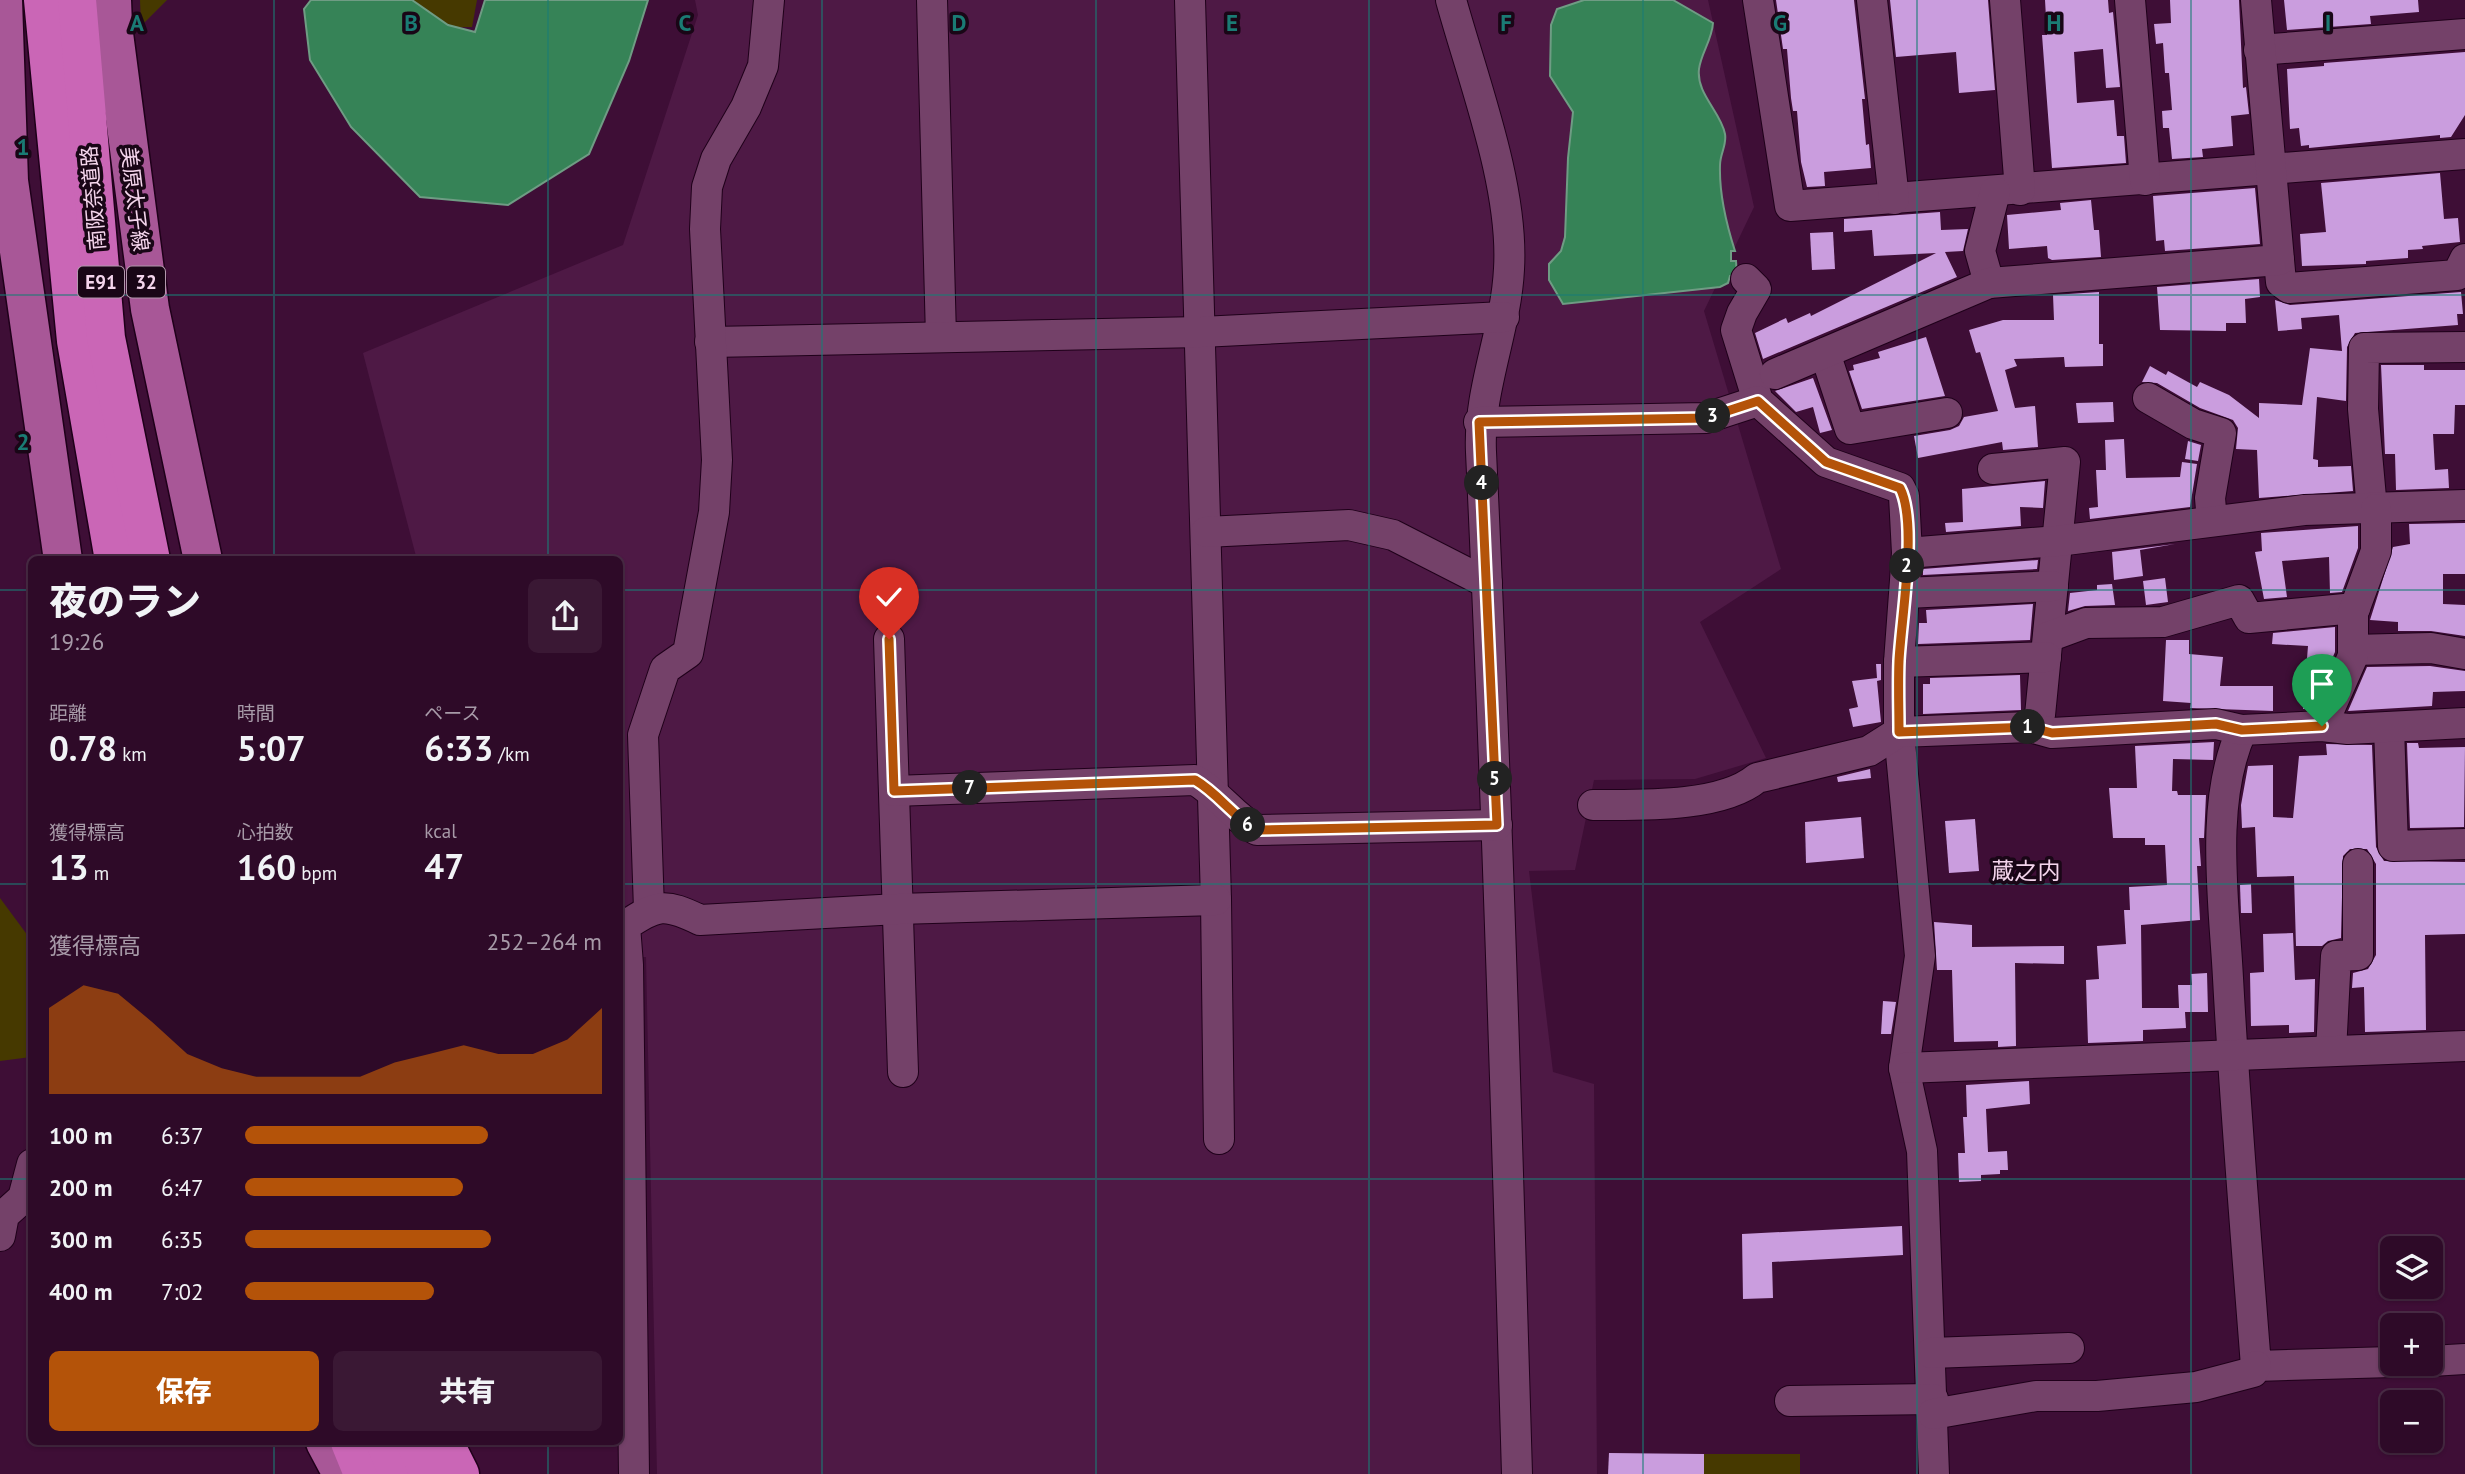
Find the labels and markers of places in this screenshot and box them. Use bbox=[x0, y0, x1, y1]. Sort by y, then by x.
pin: 3 bbox=[1696, 398, 1730, 434]
pin: 4 bbox=[1464, 466, 1500, 500]
pin: 2 bbox=[1890, 548, 1924, 584]
pin bbox=[859, 567, 919, 639]
pin bbox=[2292, 654, 2352, 726]
pin: 1 bbox=[2010, 710, 2046, 744]
pin: 5 bbox=[1478, 762, 1512, 796]
pin: 7 bbox=[953, 770, 988, 806]
pin: 6 bbox=[1230, 808, 1266, 842]

